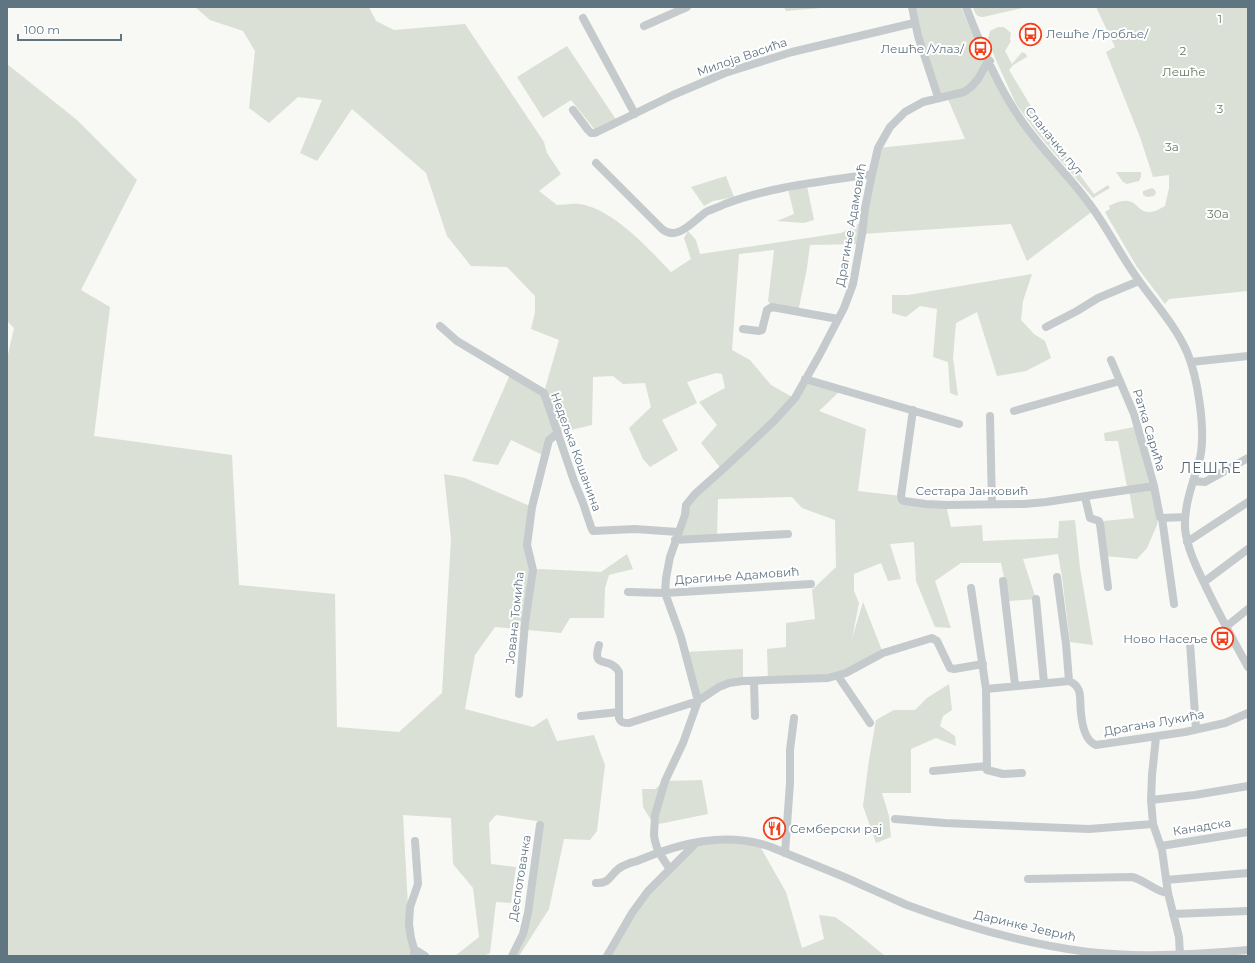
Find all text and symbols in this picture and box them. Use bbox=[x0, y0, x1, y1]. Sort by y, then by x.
park label: 1 bbox=[1218, 11, 1222, 26]
scale bar bbox=[18, 16, 121, 42]
bus stop icon: Лешће /Гробље/ bbox=[1018, 21, 1044, 47]
text: 100 m bbox=[24, 22, 60, 37]
place label: Лешће /Гробље/ bbox=[1046, 26, 1149, 41]
street label: Милоја Васића bbox=[695, 34, 789, 79]
bus stop icon: Лешће /Улаз/ bbox=[967, 36, 993, 62]
place label: Лешће /Улаз/ bbox=[881, 41, 965, 56]
park label: 2 bbox=[1180, 43, 1187, 58]
park label: Лешће bbox=[1162, 64, 1206, 79]
park label: 3 bbox=[1217, 101, 1224, 116]
street label: Сланачки пут bbox=[1022, 103, 1087, 178]
park label: 3a bbox=[1165, 139, 1179, 154]
street label: Драгиње Адамовић bbox=[832, 162, 869, 288]
park label: 30a bbox=[1207, 206, 1229, 221]
street label: Ратка Сарића bbox=[1130, 387, 1169, 473]
street label: Недељка Кошанина bbox=[548, 390, 605, 513]
district label: ЛЕШЋЕ bbox=[1180, 459, 1242, 477]
street label: Сестара Јанковић bbox=[916, 483, 1028, 498]
street label: Драгиње Адамовић bbox=[674, 564, 800, 587]
street label: Јована Томића bbox=[502, 571, 527, 665]
bus stop icon: Ново Насеље bbox=[1210, 626, 1236, 652]
place label: Ново Насеље bbox=[1123, 631, 1208, 646]
street label: Драгана Лукића bbox=[1102, 706, 1205, 739]
street label: Канадска bbox=[1172, 815, 1232, 839]
restaurant icon: Семберски рај bbox=[762, 816, 788, 842]
place label: Семберски рај bbox=[790, 821, 882, 836]
street label: Деспотовачка bbox=[505, 834, 534, 922]
street label: Даринке Јеврић bbox=[973, 907, 1077, 945]

